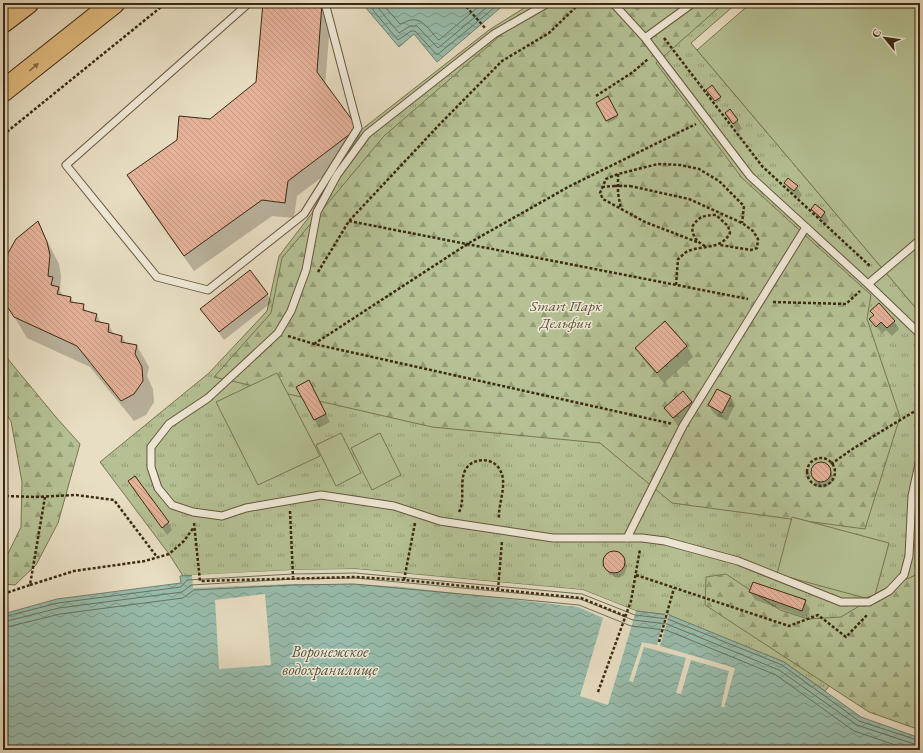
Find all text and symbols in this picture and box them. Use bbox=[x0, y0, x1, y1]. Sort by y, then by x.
north arrow bbox=[865, 18, 905, 58]
text: С bbox=[868, 26, 884, 40]
one-way arrow bbox=[28, 63, 39, 71]
park label: Smart Парк Дельфин bbox=[529, 296, 603, 332]
water label: Воронежское водохранилище bbox=[282, 641, 378, 680]

